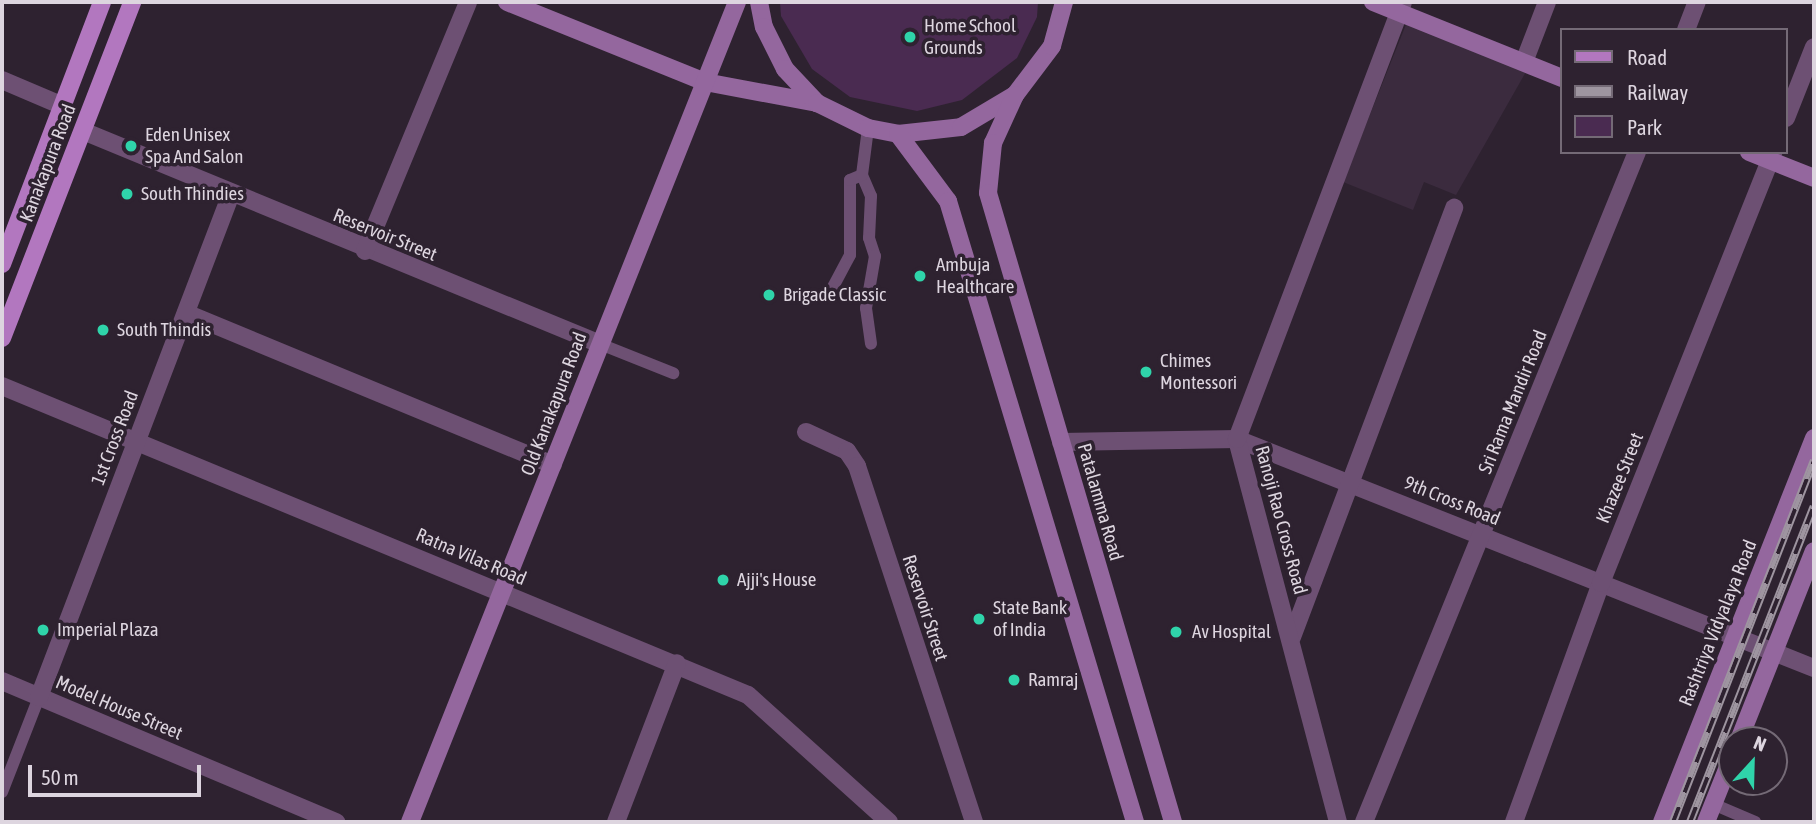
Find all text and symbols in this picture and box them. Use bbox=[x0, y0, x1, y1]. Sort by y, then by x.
place label: Home School Grounds bbox=[924, 15, 1016, 59]
legend bbox=[1560, 28, 1788, 154]
marker: Home School Grounds bbox=[902, 29, 918, 45]
text: Road bbox=[1627, 45, 1667, 69]
text: Railway bbox=[1627, 80, 1688, 104]
street label: Kanakapura Road bbox=[15, 101, 81, 225]
text: Park bbox=[1627, 115, 1662, 139]
place label: Eden Unisex Spa And Salon bbox=[145, 124, 243, 168]
marker: Eden Unisex Spa And Salon bbox=[123, 138, 139, 154]
place label: South Thindies bbox=[141, 183, 244, 205]
marker: South Thindies bbox=[119, 186, 135, 202]
street label: Reservoir Street bbox=[330, 204, 440, 266]
place label: Ambuja Healthcare bbox=[936, 254, 1014, 298]
marker: Ambuja Healthcare bbox=[910, 266, 930, 286]
place label: Brigade Classic bbox=[783, 284, 886, 306]
marker: Brigade Classic bbox=[761, 287, 777, 303]
place label: South Thindis bbox=[117, 319, 211, 341]
marker: South Thindis bbox=[95, 322, 111, 338]
street label: Sri Rama Mandir Road bbox=[1474, 327, 1552, 477]
street label: Old Kanakapura Road bbox=[516, 329, 592, 479]
place label: Chimes Montessori bbox=[1160, 350, 1237, 394]
marker: Chimes Montessori bbox=[1138, 364, 1154, 380]
street label: 1st Cross Road bbox=[87, 388, 143, 488]
street label: Khazee Street bbox=[1592, 429, 1648, 527]
street label: Patalamma Road bbox=[1072, 441, 1128, 563]
street label: Ranoji Rao Cross Road bbox=[1250, 443, 1312, 597]
street label: 9th Cross Road bbox=[1401, 471, 1503, 531]
street label: Ratna Vilas Road bbox=[412, 524, 530, 590]
street label: Rashtriya Vidyalaya Road bbox=[1674, 537, 1762, 709]
street label: Reservoir Street bbox=[897, 552, 953, 664]
place label: Ajji's House bbox=[737, 569, 816, 591]
marker: Ajji's House bbox=[715, 572, 731, 588]
place label: State Bank of India bbox=[993, 597, 1067, 641]
marker: State Bank of India bbox=[971, 611, 987, 627]
place label: Imperial Plaza bbox=[57, 619, 158, 641]
place label: Av Hospital bbox=[1192, 621, 1271, 643]
marker: Imperial Plaza bbox=[35, 622, 51, 638]
marker: Av Hospital bbox=[1166, 622, 1186, 642]
place label: Ramraj bbox=[1028, 669, 1078, 691]
street label: Model House Street bbox=[52, 671, 186, 745]
marker: Ramraj bbox=[1006, 672, 1022, 688]
north arrow bbox=[1718, 726, 1788, 796]
text: N bbox=[1751, 731, 1769, 756]
scale bar bbox=[32, 750, 205, 794]
text: 50 m bbox=[41, 765, 79, 789]

